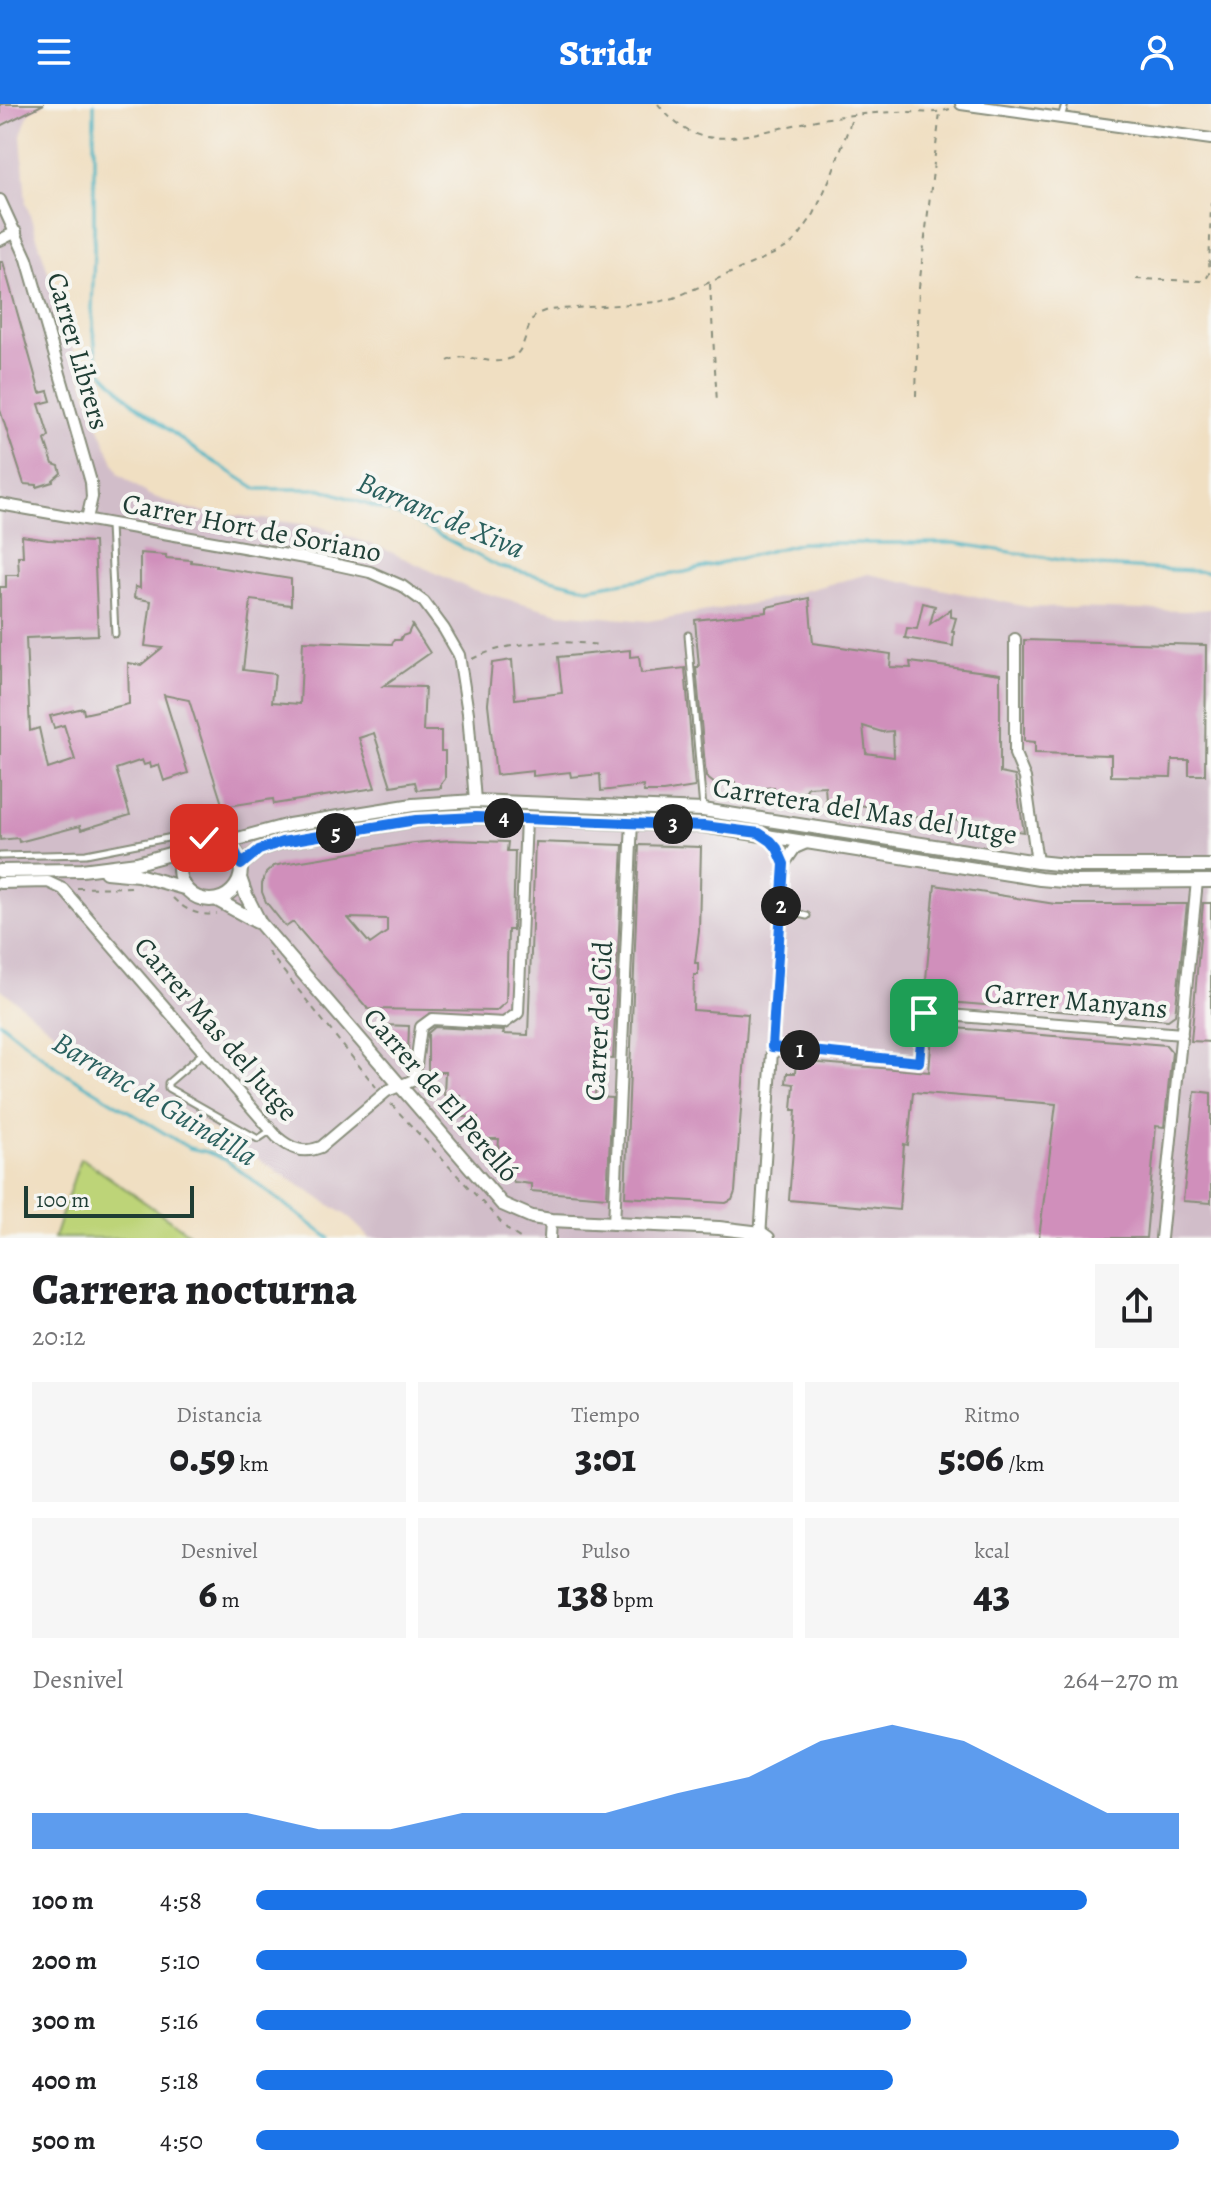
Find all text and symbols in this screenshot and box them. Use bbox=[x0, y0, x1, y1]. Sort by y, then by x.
text: Stridr bbox=[559, 28, 652, 77]
icon: menu bbox=[32, 30, 76, 74]
icon: person bbox=[1135, 30, 1179, 74]
street label: Carrer Librers bbox=[37, 268, 119, 434]
water label: Barranc de Xiva bbox=[351, 462, 531, 568]
street label: Carrer Hort de Soriano bbox=[119, 484, 385, 572]
street label: Carretera del Mas del Jutge bbox=[710, 768, 1020, 854]
pin: 4 bbox=[484, 798, 524, 838]
text: 4 bbox=[499, 803, 509, 833]
pin bbox=[170, 804, 238, 872]
pin: 3 bbox=[653, 804, 693, 844]
text: 3 bbox=[668, 809, 678, 839]
pin: 5 bbox=[316, 813, 356, 853]
icon: check bbox=[182, 816, 226, 860]
text: 5 bbox=[331, 818, 341, 848]
pin: 2 bbox=[761, 886, 801, 926]
text: 2 bbox=[776, 891, 786, 921]
street label: Carrer Mas del Jutge bbox=[125, 929, 307, 1129]
street label: Carrer del Cid bbox=[576, 939, 622, 1102]
street label: Carrer Manyans bbox=[983, 974, 1169, 1028]
pin bbox=[890, 979, 958, 1047]
icon: arrive bbox=[902, 991, 946, 1035]
street label: Carrer de El Perelló bbox=[355, 1000, 527, 1190]
water label: Barranc de Guindilla bbox=[45, 1022, 265, 1176]
pin: 1 bbox=[780, 1030, 820, 1070]
text: 1 bbox=[796, 1035, 804, 1065]
scale bar bbox=[24, 1182, 194, 1218]
text: 100 m bbox=[36, 1185, 90, 1215]
text: Carrera nocturna bbox=[32, 1259, 357, 1319]
button: share bbox=[1095, 1264, 1179, 1348]
text: 20:12 bbox=[32, 1319, 86, 1354]
text: Distancia bbox=[176, 1400, 262, 1430]
text: Tiempo bbox=[571, 1400, 640, 1430]
text: Ritmo bbox=[964, 1400, 1020, 1430]
text: 0.59 bbox=[170, 1430, 235, 1485]
text: 3:01 bbox=[575, 1430, 636, 1485]
text: 5:06 bbox=[939, 1430, 1004, 1485]
text: km bbox=[235, 1449, 269, 1479]
text: /km bbox=[1004, 1449, 1045, 1479]
text: Desnivel bbox=[181, 1536, 258, 1566]
text: Pulso bbox=[581, 1536, 630, 1566]
text: kcal bbox=[974, 1536, 1009, 1566]
text: 6 bbox=[198, 1566, 217, 1621]
text: 138 bbox=[557, 1566, 608, 1621]
text: 43 bbox=[973, 1566, 1010, 1621]
text: m bbox=[217, 1585, 240, 1615]
text: bpm bbox=[608, 1585, 654, 1615]
text: Desnivel bbox=[32, 1662, 123, 1697]
text: 264–270 m bbox=[1063, 1662, 1179, 1697]
text: 100 m bbox=[32, 1883, 94, 1918]
text: 4:58 bbox=[160, 1883, 202, 1918]
text: 200 m bbox=[32, 1943, 97, 1978]
text: 5:10 bbox=[160, 1943, 200, 1978]
text: 300 m bbox=[32, 2003, 96, 2038]
text: 5:16 bbox=[160, 2003, 198, 2038]
text: 400 m bbox=[32, 2063, 97, 2098]
text: 5:18 bbox=[160, 2063, 199, 2098]
text: 500 m bbox=[32, 2123, 96, 2158]
text: 4:50 bbox=[160, 2123, 203, 2158]

